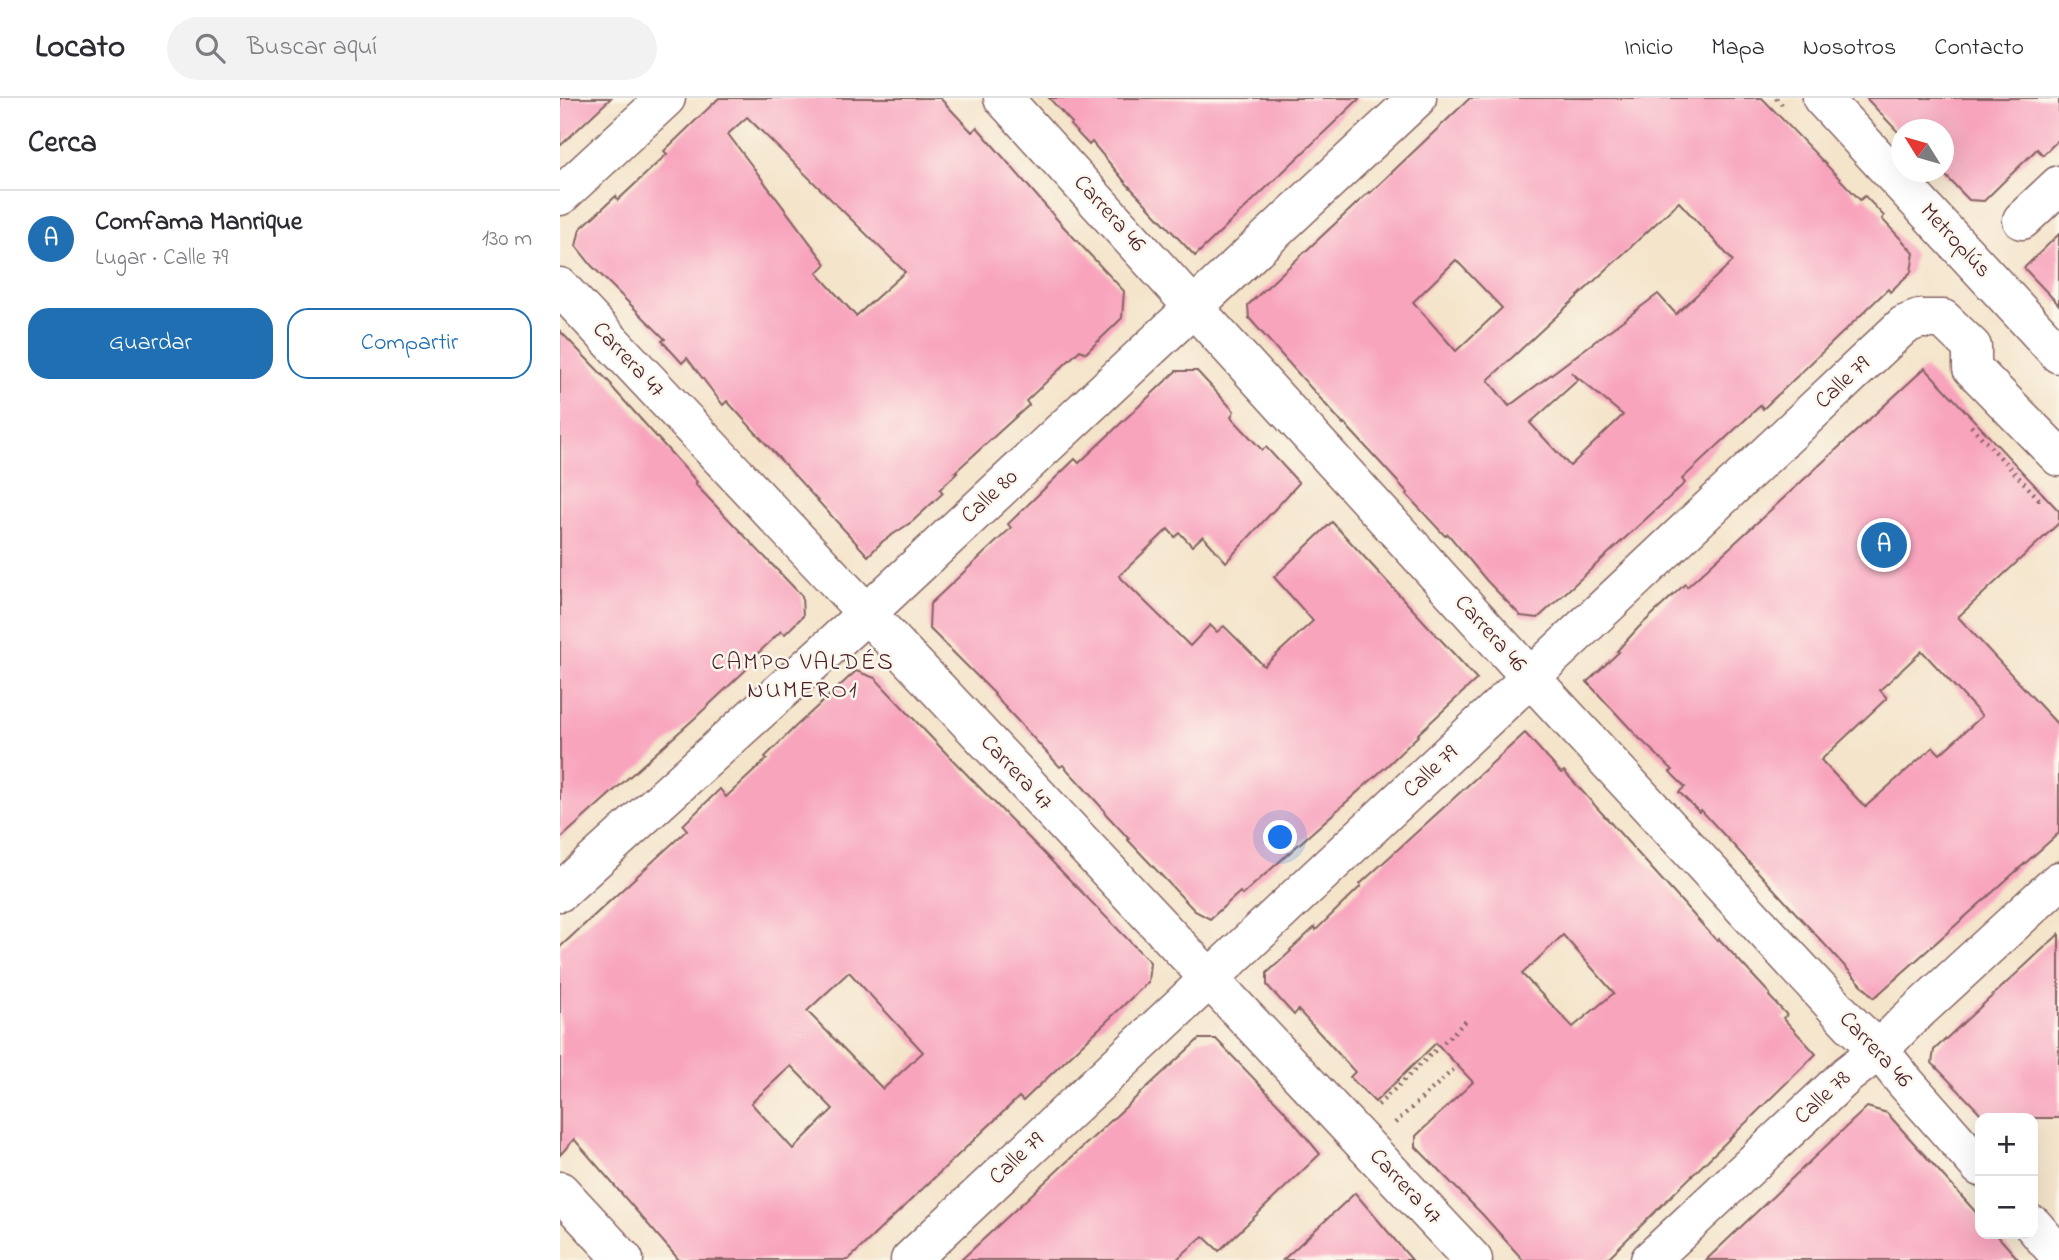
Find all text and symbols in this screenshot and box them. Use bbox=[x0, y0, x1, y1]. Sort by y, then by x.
search box bbox=[167, 17, 657, 80]
text: Locato bbox=[35, 24, 125, 72]
icon: search bbox=[191, 29, 229, 67]
text: Buscar aquí bbox=[247, 29, 377, 67]
text: Inicio bbox=[1624, 31, 1673, 66]
text: Mapa bbox=[1711, 31, 1765, 66]
text: Nosotros bbox=[1803, 31, 1896, 66]
text: Contacto bbox=[1934, 31, 2024, 66]
north arrow bbox=[1891, 119, 1954, 182]
text: Cerca bbox=[28, 122, 97, 166]
street label: Carrera 46 bbox=[1065, 168, 1153, 260]
street label: Metroplús bbox=[1912, 196, 1998, 286]
text: Comfama Manrique bbox=[95, 204, 302, 242]
text: A bbox=[44, 223, 58, 256]
text: 130 m bbox=[482, 223, 532, 256]
text: Lugar · Calle 79 bbox=[95, 242, 228, 275]
button: Guardar bbox=[28, 308, 273, 379]
button: Compartir bbox=[287, 308, 532, 379]
street label: Carrera 47 bbox=[584, 314, 672, 406]
street label: Calle 79 bbox=[1808, 349, 1878, 417]
street label: Calle 80 bbox=[954, 462, 1026, 532]
pin: A bbox=[1861, 519, 1907, 571]
street label: Carrera 46 bbox=[1446, 588, 1534, 680]
district label: CAMPO VALDÉS NUMERO1 bbox=[711, 646, 895, 709]
street label: Carrera 47 bbox=[972, 727, 1060, 819]
street label: Calle 79 bbox=[1396, 738, 1466, 806]
your location bbox=[1263, 820, 1297, 854]
street label: Carrera 46 bbox=[1831, 1004, 1919, 1096]
street label: Calle 78 bbox=[1787, 1063, 1859, 1133]
map controls bbox=[1975, 1113, 2038, 1239]
button: + bbox=[1975, 1113, 2038, 1176]
street label: Calle 79 bbox=[982, 1125, 1052, 1193]
street label: Carrera 47 bbox=[1361, 1141, 1449, 1233]
button: − bbox=[1975, 1176, 2038, 1239]

